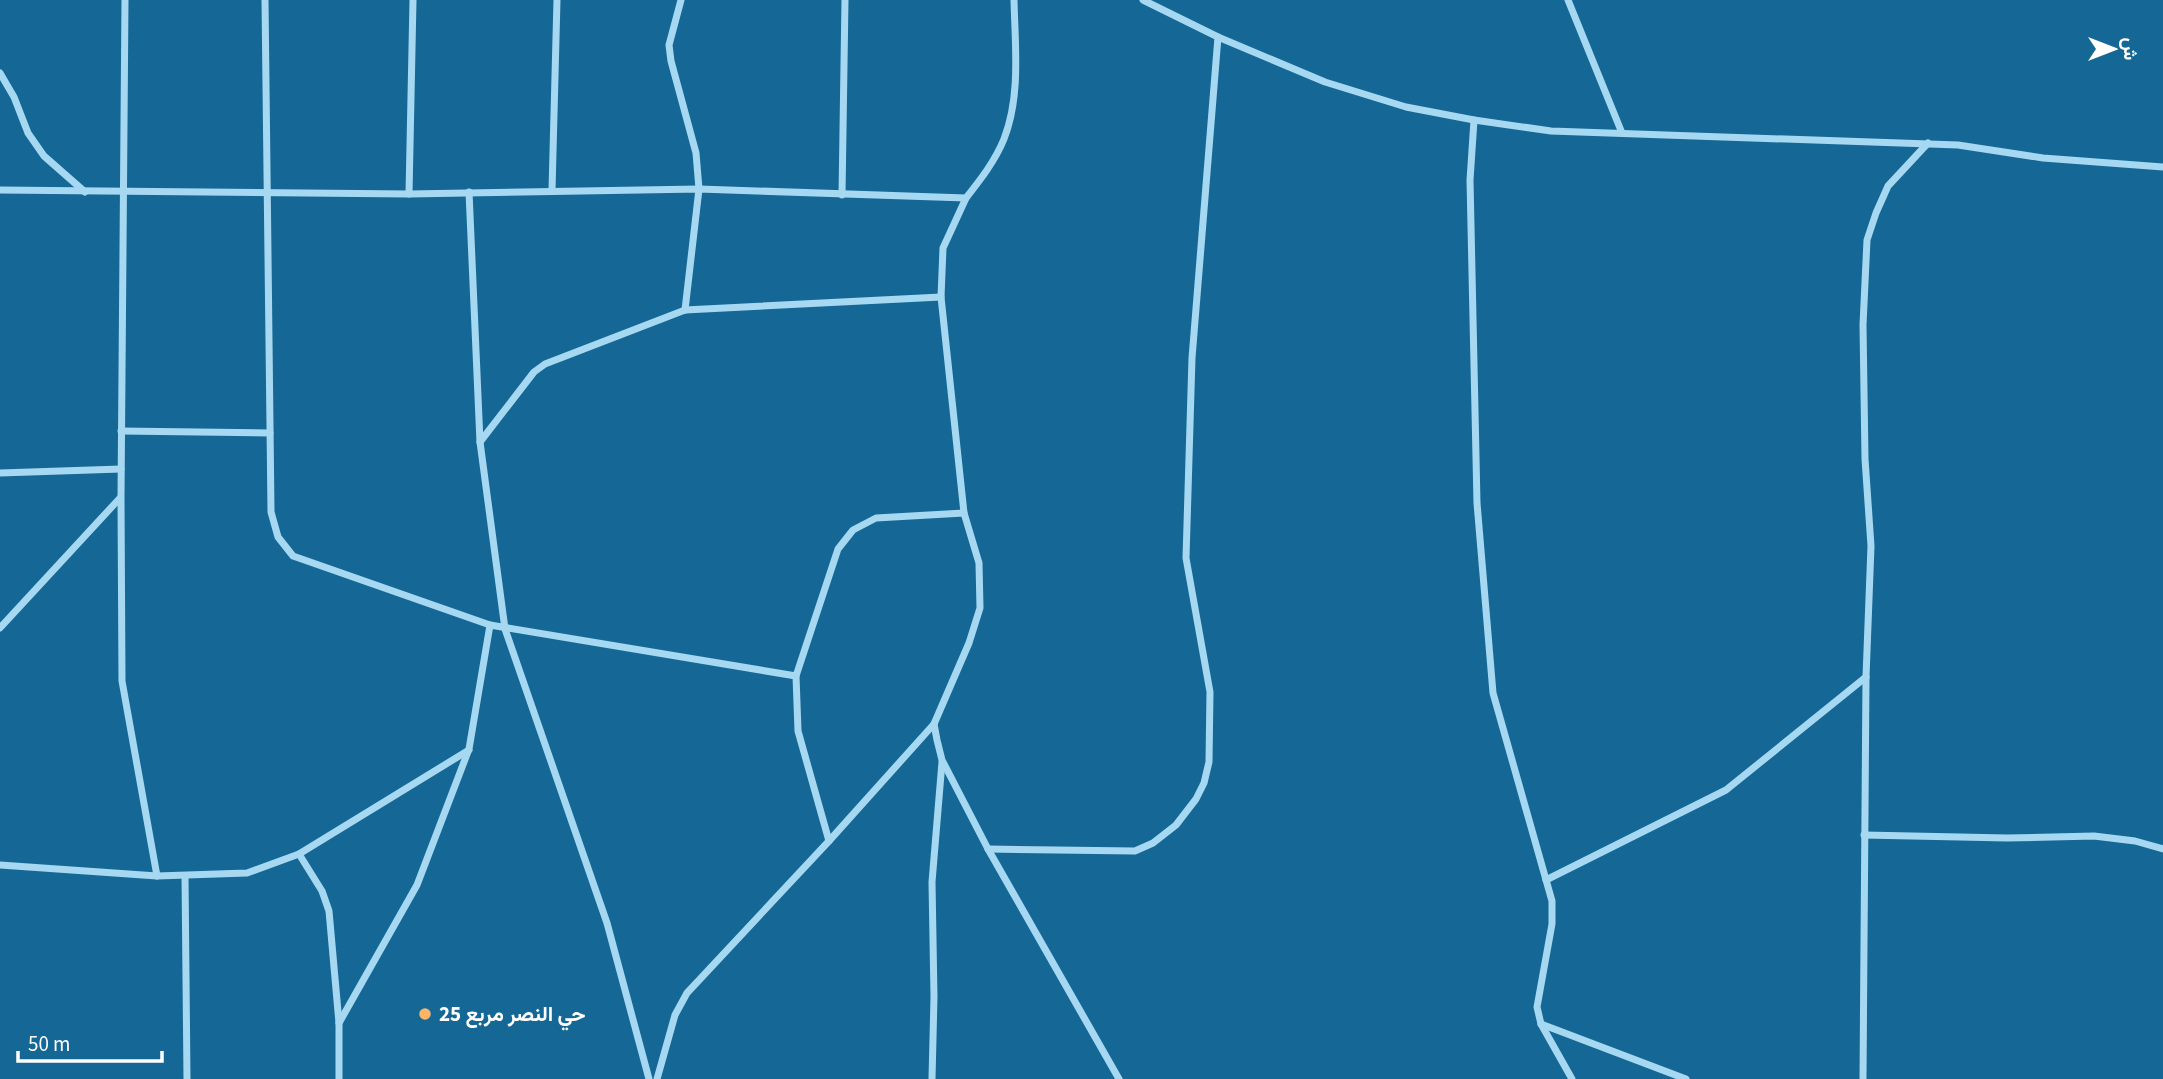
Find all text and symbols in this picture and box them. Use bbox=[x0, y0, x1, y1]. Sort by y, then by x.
north arrow bbox=[2079, 14, 2149, 84]
text: ش bbox=[2116, 38, 2143, 61]
place label: حي النصر مربع 25 bbox=[439, 999, 586, 1031]
marker: حي النصر مربع 25 bbox=[417, 1006, 433, 1022]
scale bar bbox=[18, 1020, 161, 1064]
text: 50 m bbox=[28, 1029, 70, 1059]

